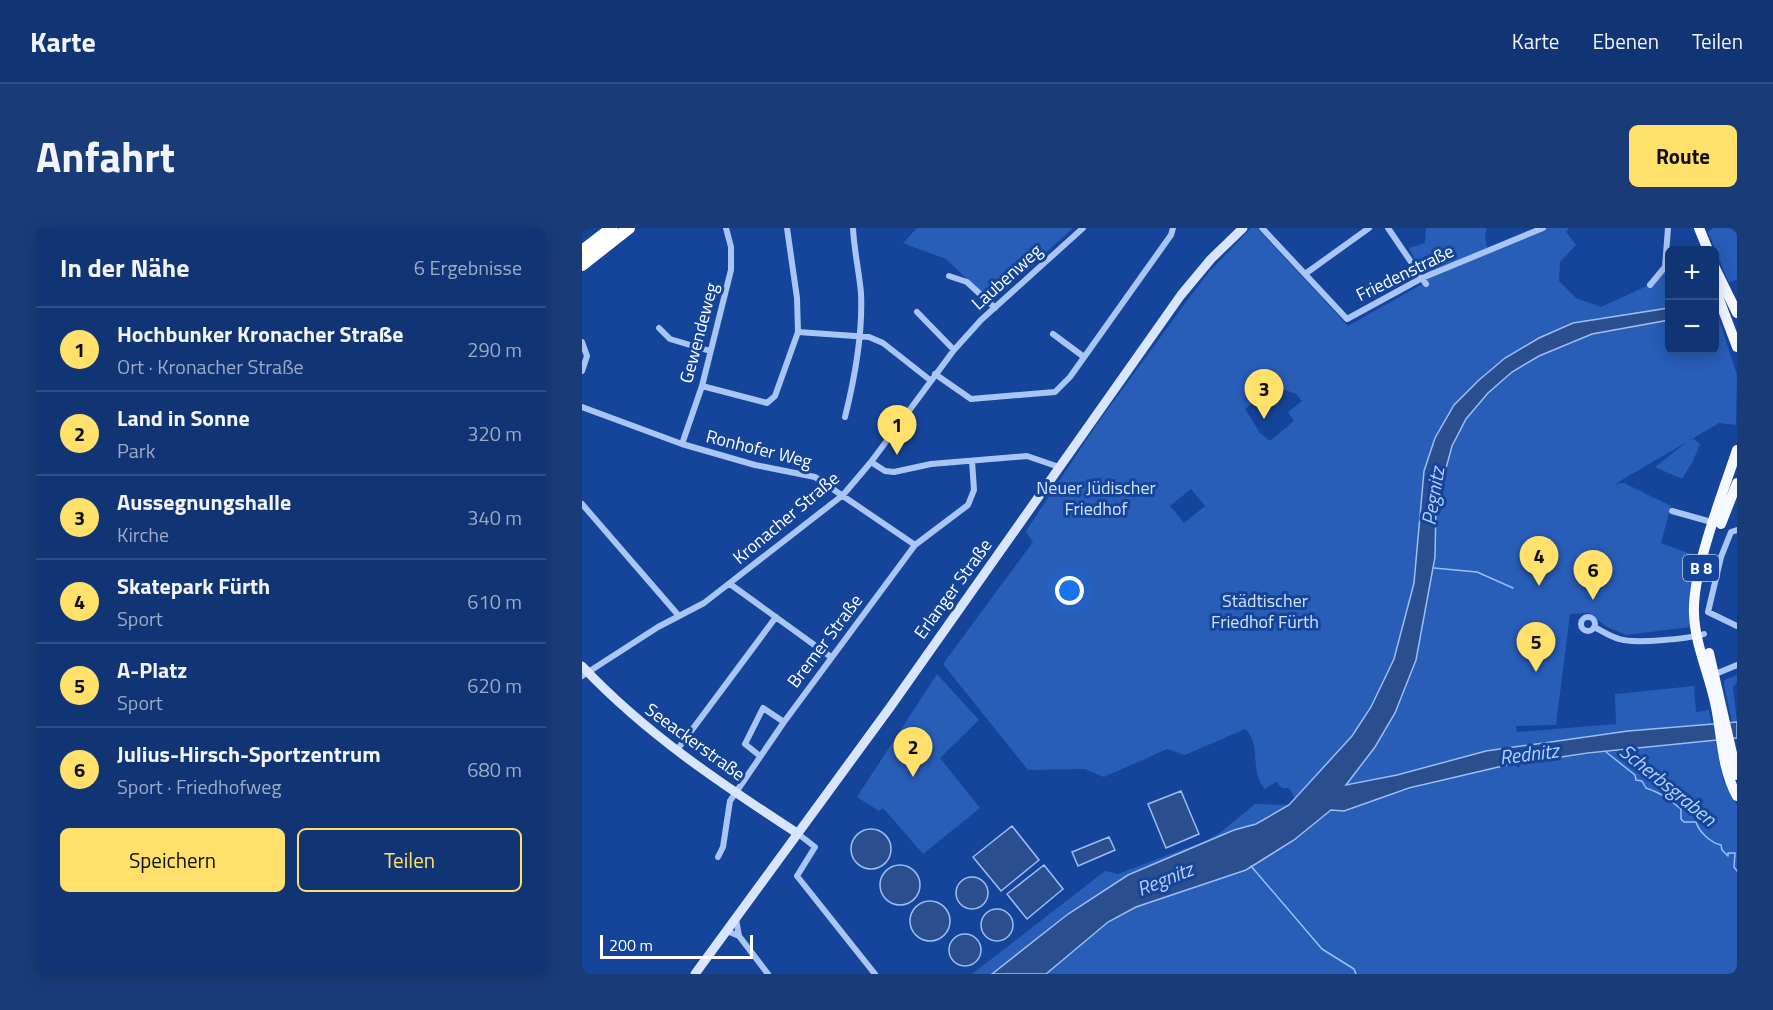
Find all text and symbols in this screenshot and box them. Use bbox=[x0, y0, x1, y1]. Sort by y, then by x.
text: Karte bbox=[30, 20, 96, 63]
text: Karte bbox=[1512, 25, 1559, 57]
text: Ebenen bbox=[1592, 25, 1659, 57]
text: Teilen bbox=[1692, 25, 1743, 57]
text: Anfahrt bbox=[36, 124, 175, 188]
button: Route bbox=[1629, 125, 1737, 187]
street label: Laubenweg bbox=[965, 237, 1048, 316]
street label: Friedenstraße bbox=[1351, 237, 1458, 308]
map controls bbox=[1665, 246, 1719, 354]
button: + bbox=[1665, 246, 1719, 300]
text: In der Nähe bbox=[60, 248, 189, 287]
text: 6 Ergebnisse bbox=[414, 252, 522, 283]
street label: Gewendeweg bbox=[672, 280, 725, 386]
button: − bbox=[1665, 300, 1719, 354]
text: Hochbunker Kronacher Straße bbox=[117, 317, 404, 351]
text: 1 bbox=[74, 334, 85, 365]
text: 290 m bbox=[467, 334, 522, 365]
text: Ort · Kronacher Straße bbox=[117, 351, 304, 382]
pin: 3 bbox=[1244, 370, 1284, 419]
text: Land in Sonne bbox=[117, 401, 250, 435]
pin: 1 bbox=[878, 406, 916, 455]
text: 2 bbox=[74, 418, 85, 449]
text: 320 m bbox=[467, 418, 522, 449]
street label: Ronhofer Weg bbox=[703, 422, 815, 475]
text: Park bbox=[117, 435, 155, 466]
water label: Pegnitz bbox=[1413, 463, 1453, 527]
street label: Kronacher Straße bbox=[727, 465, 845, 570]
park label: Neuer Jüdischer Friedhof bbox=[1036, 474, 1156, 522]
text: Aussegnungshalle bbox=[117, 485, 291, 519]
text: 3 bbox=[74, 502, 85, 533]
text: 340 m bbox=[467, 502, 522, 533]
text: Kirche bbox=[117, 519, 169, 550]
street label: Erlanger Straße bbox=[907, 533, 998, 644]
pin: 4 bbox=[1520, 536, 1558, 586]
pin: 6 bbox=[1574, 550, 1612, 600]
road number: B 8 bbox=[1683, 555, 1719, 581]
text: Skatepark Fürth bbox=[117, 569, 270, 603]
your location bbox=[1055, 576, 1084, 605]
text: 4 bbox=[74, 586, 85, 617]
text: 610 m bbox=[467, 586, 522, 617]
park label: Städtischer Friedhof Fürth bbox=[1211, 587, 1319, 635]
street label: Bremer Straße bbox=[780, 588, 869, 693]
text: Sport bbox=[117, 603, 163, 634]
pin: 5 bbox=[1516, 622, 1556, 672]
text: A-Platz bbox=[117, 653, 187, 687]
text: 5 bbox=[74, 670, 85, 701]
text: 620 m bbox=[467, 670, 522, 701]
text: Sport bbox=[117, 687, 163, 718]
street label: Seeackerstraße bbox=[640, 696, 751, 787]
pin: 2 bbox=[894, 728, 932, 777]
water label: Rednitz bbox=[1498, 734, 1562, 772]
water label: Scherbsgraben bbox=[1613, 736, 1724, 834]
text: Julius-Hirsch-Sportzentrum bbox=[117, 737, 381, 771]
text: 6 bbox=[74, 754, 85, 785]
text: 680 m bbox=[467, 754, 522, 785]
text: Sport · Friedhofweg bbox=[117, 771, 282, 802]
button: Speichern bbox=[60, 828, 285, 892]
button: Teilen bbox=[297, 828, 522, 892]
water label: Regnitz bbox=[1132, 853, 1199, 904]
scale bar bbox=[600, 932, 753, 960]
text: 200 m bbox=[609, 933, 653, 957]

